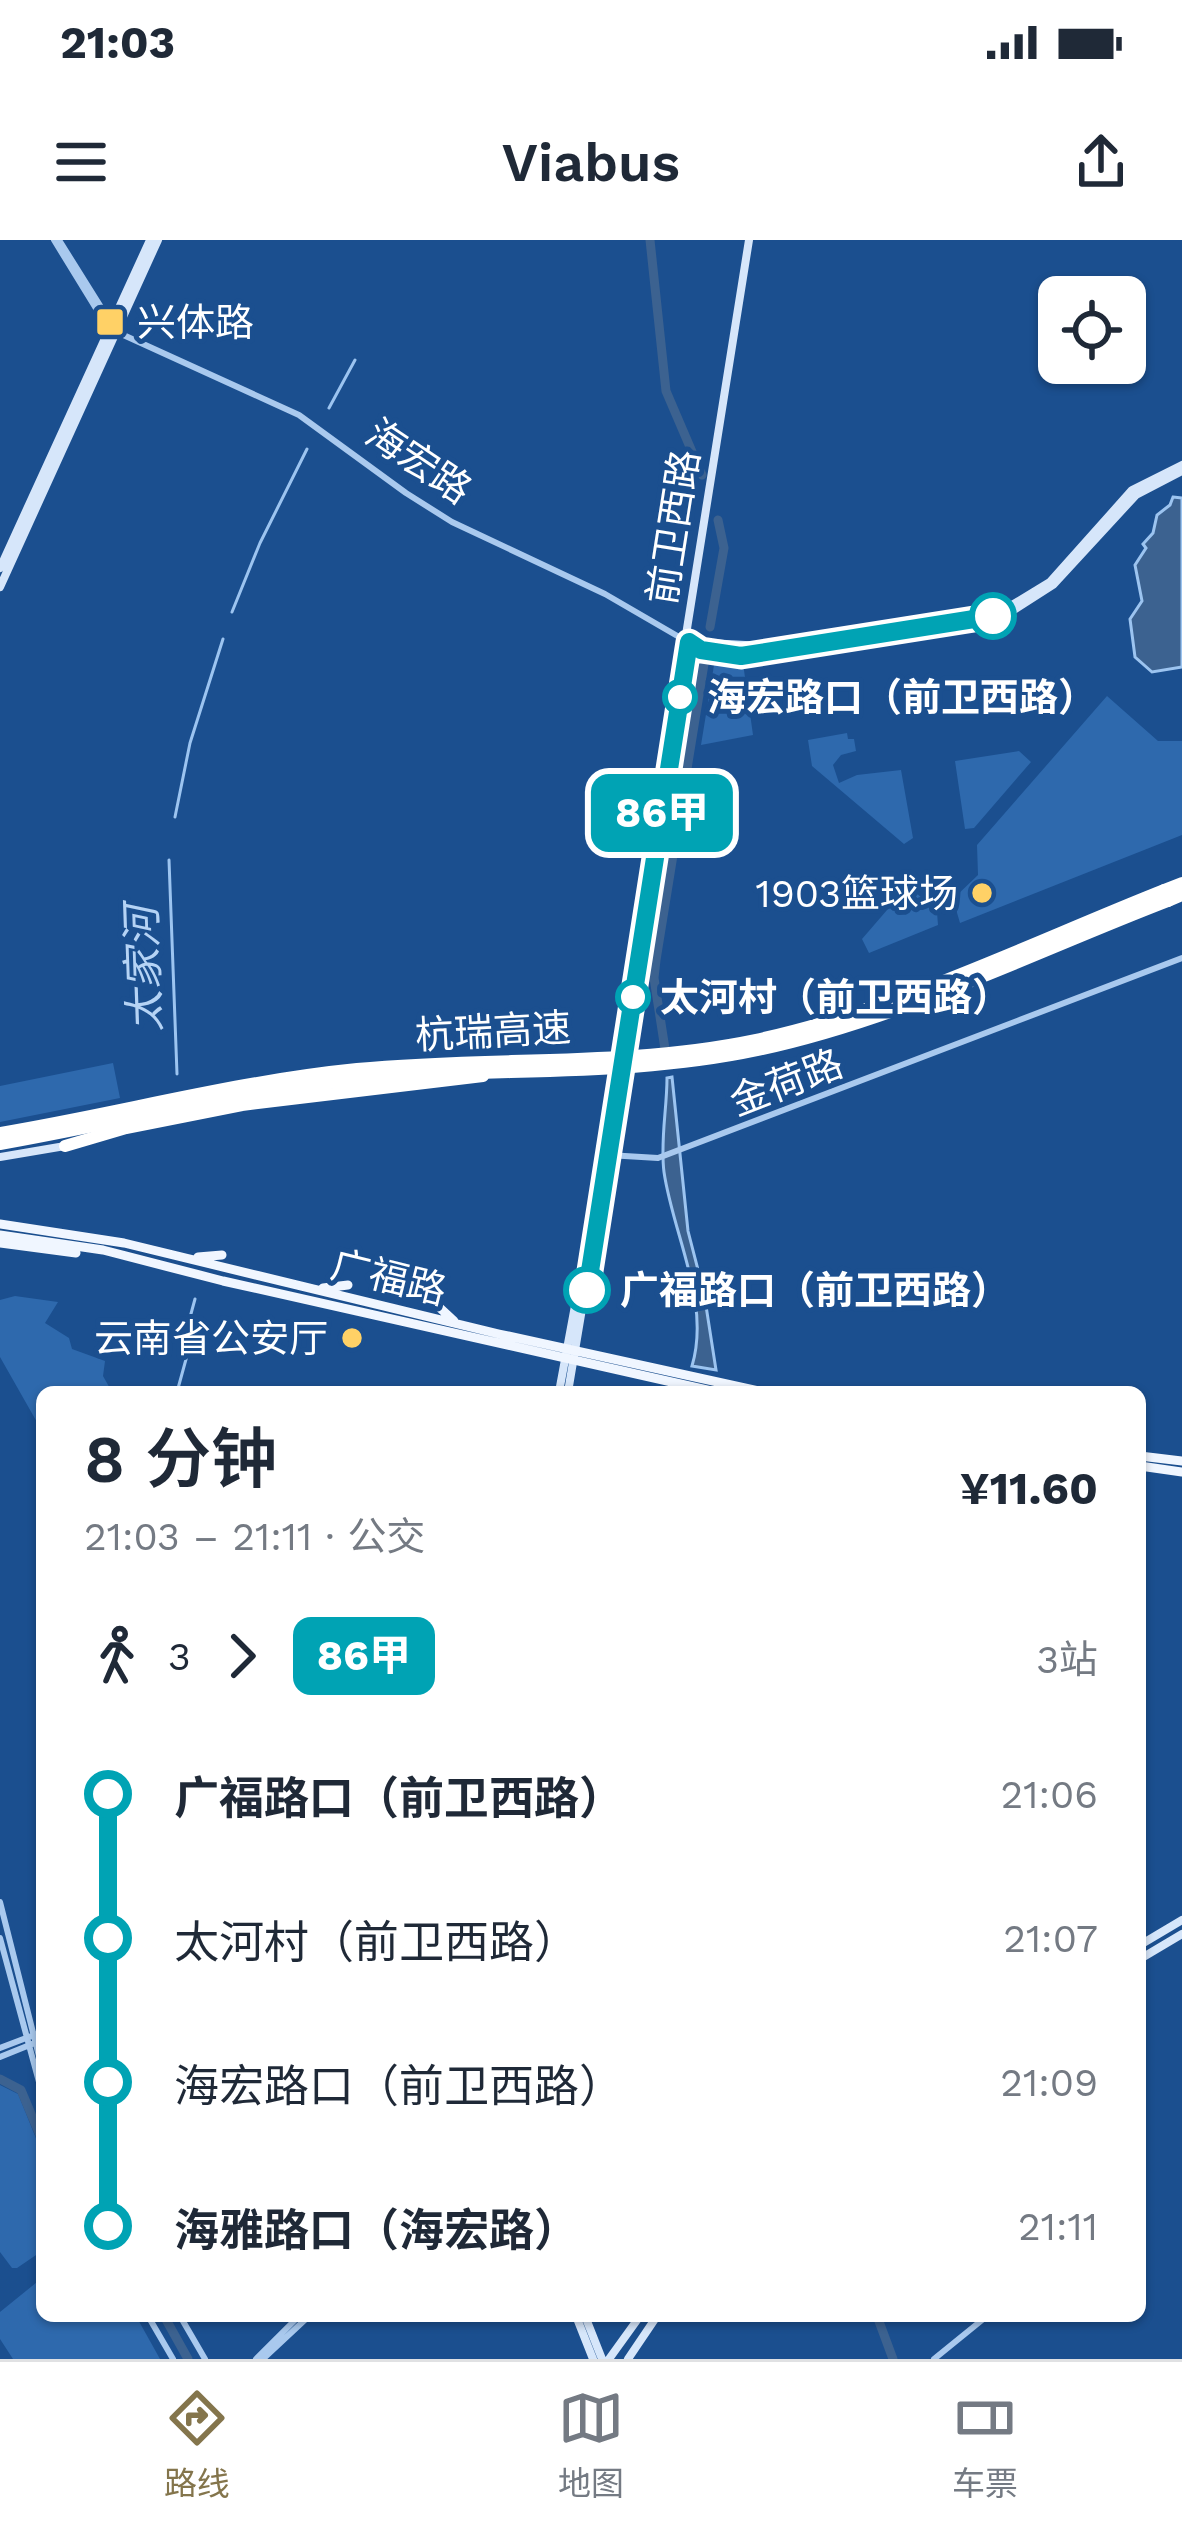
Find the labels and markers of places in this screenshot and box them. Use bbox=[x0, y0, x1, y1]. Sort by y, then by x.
place label: 兴体路 bbox=[137, 300, 254, 345]
marker: 兴体路 bbox=[94, 306, 126, 338]
unlabelled marker bbox=[971, 594, 1015, 638]
place label: 海宏路口（前卫西路） bbox=[707, 675, 1097, 720]
marker: 海宏路口（前卫西路） bbox=[664, 681, 696, 713]
place label: 1903篮球场 bbox=[756, 871, 958, 916]
marker: 1903篮球场 bbox=[969, 880, 995, 906]
place label: 太河村（前卫西路） bbox=[660, 975, 1011, 1020]
marker: 太河村（前卫西路） bbox=[617, 981, 649, 1013]
marker: 广福路口（前卫西路） bbox=[565, 1268, 609, 1312]
place label: 广福路口（前卫西路） bbox=[620, 1268, 1010, 1313]
place label: 云南省公安厅 bbox=[94, 1316, 328, 1361]
marker: 云南省公安厅 bbox=[339, 1325, 365, 1351]

